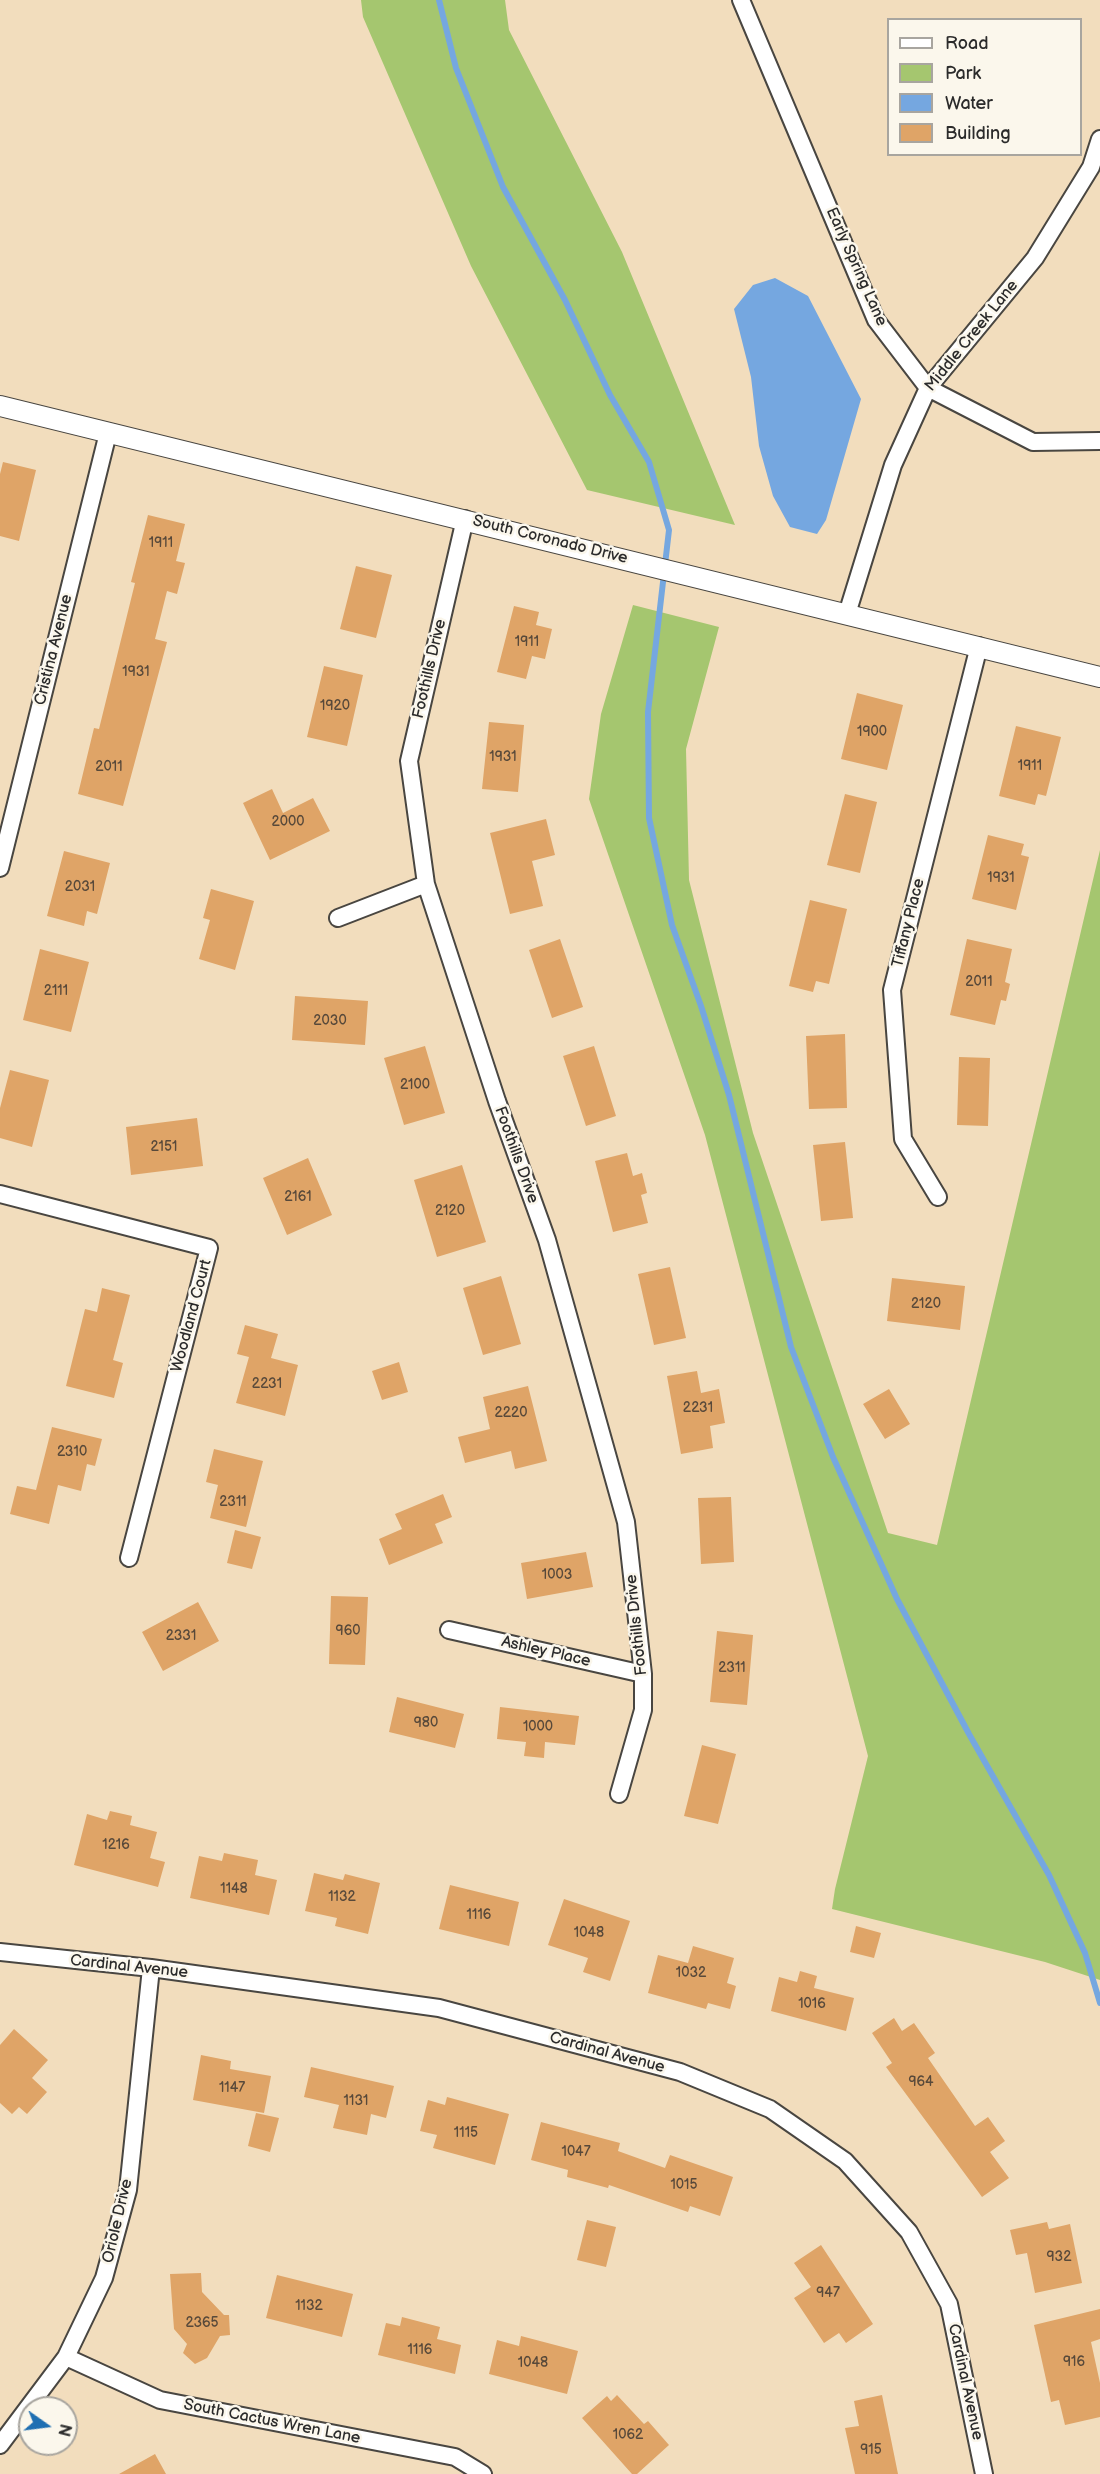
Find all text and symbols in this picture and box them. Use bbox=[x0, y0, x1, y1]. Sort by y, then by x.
legend bbox=[887, 18, 1082, 156]
text: Road bbox=[945, 33, 989, 54]
text: Park bbox=[945, 63, 981, 84]
text: Water bbox=[945, 93, 993, 114]
text: Building bbox=[945, 123, 1011, 144]
street label: Early Spring Lane bbox=[821, 205, 891, 329]
street label: Middle Creek Lane bbox=[921, 277, 1023, 395]
street label: South Coronado Drive bbox=[471, 511, 629, 569]
house number: 1911 bbox=[149, 535, 173, 551]
street label: Cristina Avenue bbox=[31, 593, 77, 707]
street label: Foothills Drive bbox=[409, 617, 451, 721]
house number: 1911 bbox=[515, 634, 539, 650]
house number: 1931 bbox=[122, 664, 150, 680]
house number: 1920 bbox=[320, 698, 350, 714]
house number: 1900 bbox=[857, 724, 887, 740]
house number: 1931 bbox=[489, 749, 517, 765]
house number: 1911 bbox=[1018, 758, 1042, 774]
house number: 2011 bbox=[95, 759, 123, 775]
house number: 2000 bbox=[272, 814, 304, 830]
house number: 1931 bbox=[987, 870, 1015, 886]
street label: Tiffany Place bbox=[889, 877, 929, 969]
house number: 2031 bbox=[65, 879, 95, 895]
house number: 2011 bbox=[965, 974, 993, 990]
house number: 2111 bbox=[44, 983, 68, 999]
house number: 2030 bbox=[313, 1013, 347, 1029]
house number: 2100 bbox=[400, 1077, 430, 1093]
street label: Foothills Drive bbox=[490, 1104, 542, 1206]
house number: 2151 bbox=[151, 1139, 177, 1155]
house number: 2161 bbox=[284, 1189, 312, 1205]
house number: 2120 bbox=[435, 1203, 465, 1219]
street label: Woodland Court bbox=[168, 1257, 216, 1375]
house number: 2120 bbox=[911, 1296, 941, 1312]
house number: 2231 bbox=[252, 1376, 282, 1392]
house number: 2231 bbox=[683, 1400, 713, 1416]
house number: 2220 bbox=[494, 1405, 528, 1421]
house number: 2310 bbox=[57, 1444, 87, 1460]
house number: 2311 bbox=[219, 1494, 247, 1510]
house number: 1003 bbox=[542, 1567, 572, 1583]
street label: Foothills Drive bbox=[622, 1574, 652, 1676]
house number: 960 bbox=[336, 1623, 360, 1639]
house number: 2331 bbox=[166, 1628, 196, 1644]
street label: Ashley Place bbox=[500, 1632, 592, 1672]
house number: 2311 bbox=[718, 1660, 746, 1676]
house number: 980 bbox=[414, 1715, 438, 1731]
house number: 1000 bbox=[523, 1719, 553, 1735]
house number: 1216 bbox=[102, 1837, 130, 1853]
house number: 1148 bbox=[220, 1881, 248, 1897]
house number: 1132 bbox=[328, 1889, 356, 1905]
house number: 1116 bbox=[467, 1907, 491, 1923]
house number: 1048 bbox=[574, 1925, 604, 1941]
street label: Cardinal Avenue bbox=[69, 1951, 189, 1983]
house number: 1032 bbox=[676, 1965, 706, 1981]
house number: 1016 bbox=[798, 1996, 826, 2012]
street label: Cardinal Avenue bbox=[547, 2028, 667, 2078]
house number: 964 bbox=[908, 2074, 934, 2090]
house number: 1147 bbox=[219, 2080, 245, 2096]
house number: 1131 bbox=[344, 2093, 368, 2109]
house number: 1115 bbox=[454, 2125, 478, 2141]
house number: 1047 bbox=[561, 2144, 591, 2160]
street label: Oriole Drive bbox=[99, 2177, 137, 2265]
house number: 1015 bbox=[670, 2177, 698, 2193]
house number: 932 bbox=[1047, 2249, 1071, 2265]
house number: 947 bbox=[816, 2285, 840, 2301]
house number: 1132 bbox=[295, 2298, 323, 2314]
house number: 2365 bbox=[185, 2315, 219, 2331]
street label: Cardinal Avenue bbox=[943, 2322, 987, 2442]
house number: 1116 bbox=[408, 2342, 432, 2358]
house number: 916 bbox=[1063, 2354, 1085, 2370]
house number: 1048 bbox=[518, 2355, 548, 2371]
street label: South Cactus Wren Lane bbox=[182, 2395, 362, 2449]
north arrow bbox=[18, 2396, 78, 2456]
text: N bbox=[53, 2422, 75, 2438]
house number: 1062 bbox=[613, 2427, 643, 2443]
house number: 915 bbox=[860, 2442, 882, 2458]

